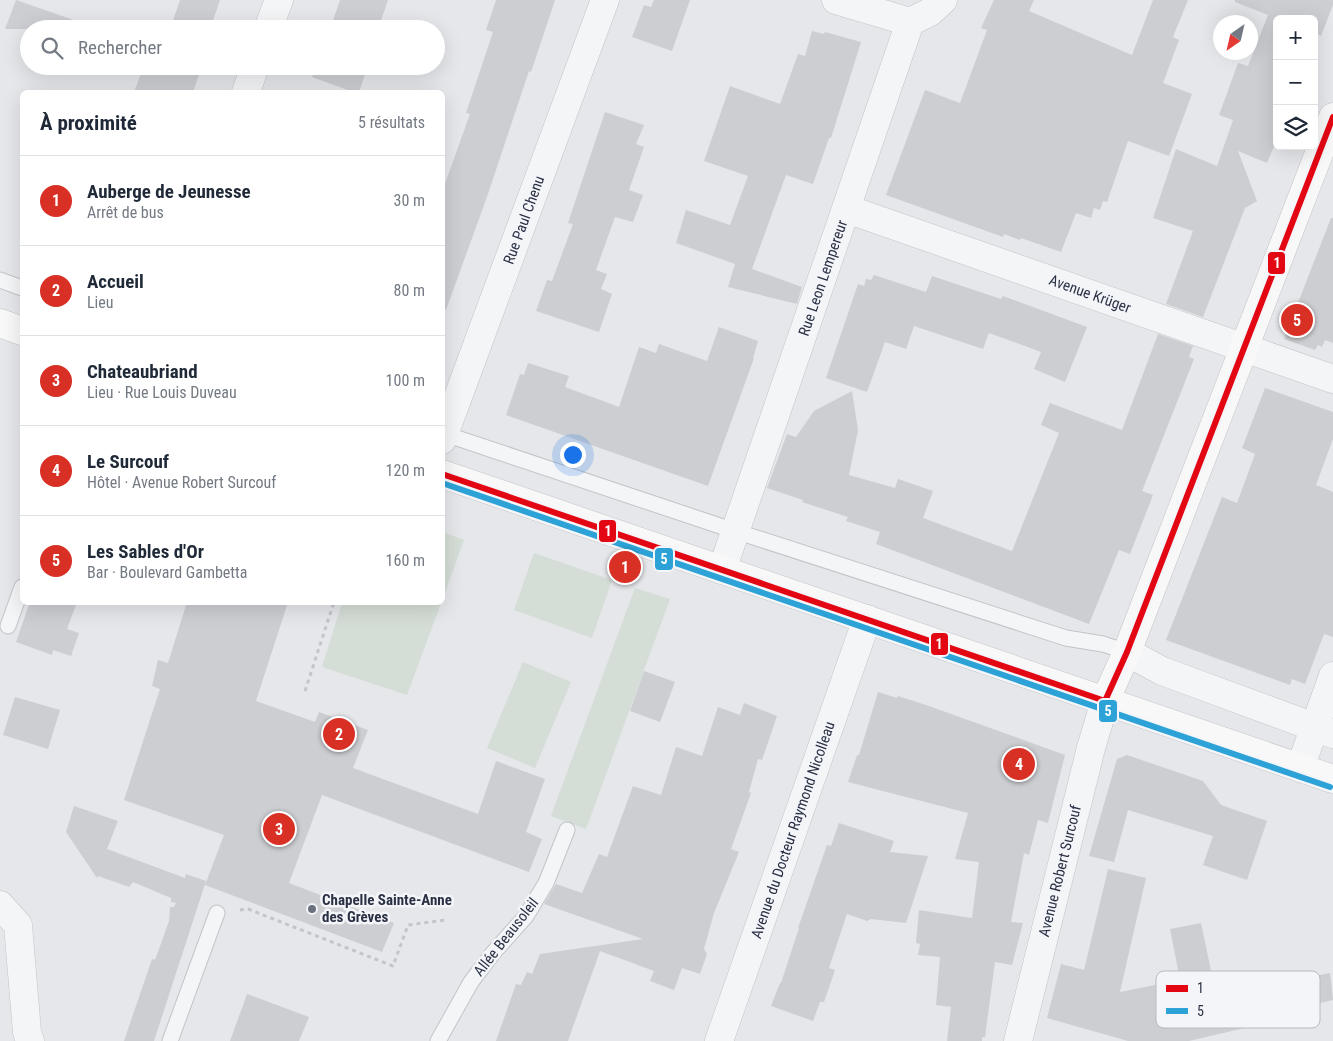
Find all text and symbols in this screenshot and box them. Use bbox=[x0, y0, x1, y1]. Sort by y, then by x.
north arrow bbox=[1213, 15, 1258, 60]
map controls bbox=[1273, 15, 1318, 150]
button: + bbox=[1273, 15, 1318, 60]
search box bbox=[20, 20, 445, 75]
icon: search bbox=[38, 34, 66, 62]
text: Rechercher bbox=[78, 36, 162, 59]
button: − bbox=[1273, 60, 1318, 105]
button: layers bbox=[1273, 105, 1318, 150]
text: À proximité bbox=[40, 111, 137, 135]
text: 5 résultats bbox=[358, 113, 425, 132]
street label: Rue Paul Chenu bbox=[500, 173, 548, 267]
text: Auberge de Jeunesse bbox=[87, 180, 251, 203]
text: 1 bbox=[52, 191, 60, 210]
text: 30 m bbox=[393, 191, 425, 210]
text: Arrêt de bus bbox=[87, 203, 164, 222]
street label: Rue Leon Lempereur bbox=[795, 217, 851, 338]
line badge: 1 bbox=[1267, 251, 1286, 275]
text: 1 bbox=[1273, 255, 1281, 271]
text: Accueil bbox=[87, 270, 144, 293]
street label: Avenue Krüger bbox=[1047, 271, 1134, 317]
text: 2 bbox=[52, 281, 60, 300]
text: 80 m bbox=[393, 281, 425, 300]
text: Lieu bbox=[87, 293, 114, 312]
pin: 5 bbox=[1281, 301, 1313, 339]
text: Chateaubriand bbox=[87, 360, 198, 383]
text: 3 bbox=[52, 371, 60, 390]
text: 100 m bbox=[386, 371, 425, 390]
text: Lieu · Rue Louis Duveau bbox=[87, 383, 237, 402]
your location bbox=[560, 442, 586, 468]
text: Le Surcouf bbox=[87, 450, 169, 473]
text: 4 bbox=[52, 461, 60, 480]
text: 120 m bbox=[386, 461, 425, 480]
text: Hôtel · Avenue Robert Surcouf bbox=[87, 473, 276, 492]
line badge: 1 bbox=[598, 519, 617, 543]
text: 1 bbox=[604, 523, 612, 539]
text: Les Sables d'Or bbox=[87, 540, 204, 563]
line badge: 5 bbox=[654, 547, 674, 571]
pin: 1 bbox=[609, 548, 641, 586]
text: 5 bbox=[52, 551, 60, 570]
text: 160 m bbox=[386, 551, 425, 570]
text: 5 bbox=[660, 551, 668, 567]
text: Bar · Boulevard Gambetta bbox=[87, 563, 248, 582]
line badge: 1 bbox=[930, 632, 949, 656]
text: 1 bbox=[935, 636, 943, 652]
line badge: 5 bbox=[1098, 699, 1118, 723]
text: 5 bbox=[1104, 703, 1112, 719]
pin: 2 bbox=[323, 715, 355, 753]
street label: Avenue du Docteur Raymond Nicolleau bbox=[747, 719, 839, 941]
pin: 4 bbox=[1003, 745, 1035, 783]
street label: Avenue Robert Surcouf bbox=[1035, 803, 1085, 939]
pin: 3 bbox=[263, 810, 295, 848]
place label: Chapelle Sainte-Anne des Grèves bbox=[322, 891, 452, 926]
street label: Allée Beausoleil bbox=[470, 894, 542, 980]
marker: Chapelle Sainte-Anne des Grèves bbox=[306, 903, 318, 915]
legend bbox=[1156, 971, 1320, 1028]
text: 1 bbox=[1197, 980, 1204, 996]
text: 5 bbox=[1197, 1003, 1204, 1019]

